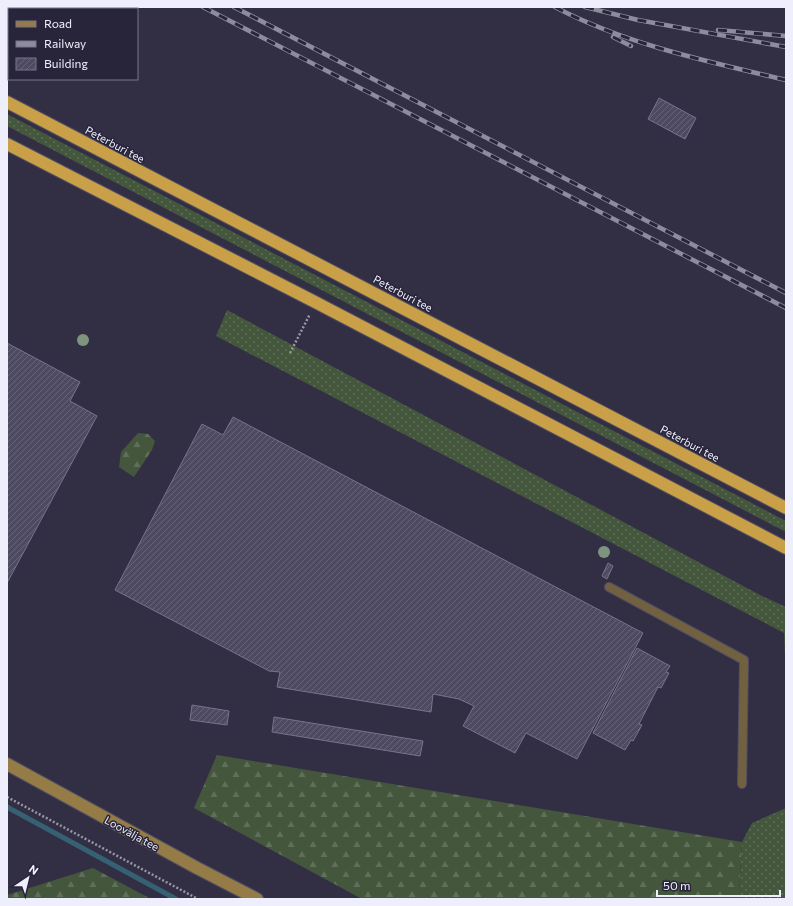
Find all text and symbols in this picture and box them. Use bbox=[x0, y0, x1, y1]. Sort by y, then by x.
legend bbox=[8, 8, 138, 80]
text: Road bbox=[44, 16, 72, 30]
text: Railway bbox=[44, 36, 86, 50]
text: Building bbox=[44, 56, 88, 70]
street label: Peterburi tee bbox=[83, 123, 147, 165]
street label: Peterburi tee bbox=[371, 272, 435, 314]
street label: Peterburi tee bbox=[658, 422, 722, 464]
street label: Loovälja tee bbox=[103, 813, 162, 853]
north arrow bbox=[8, 858, 48, 898]
text: N bbox=[27, 862, 41, 877]
scale bar bbox=[657, 872, 780, 898]
text: 50 m bbox=[663, 878, 691, 892]

